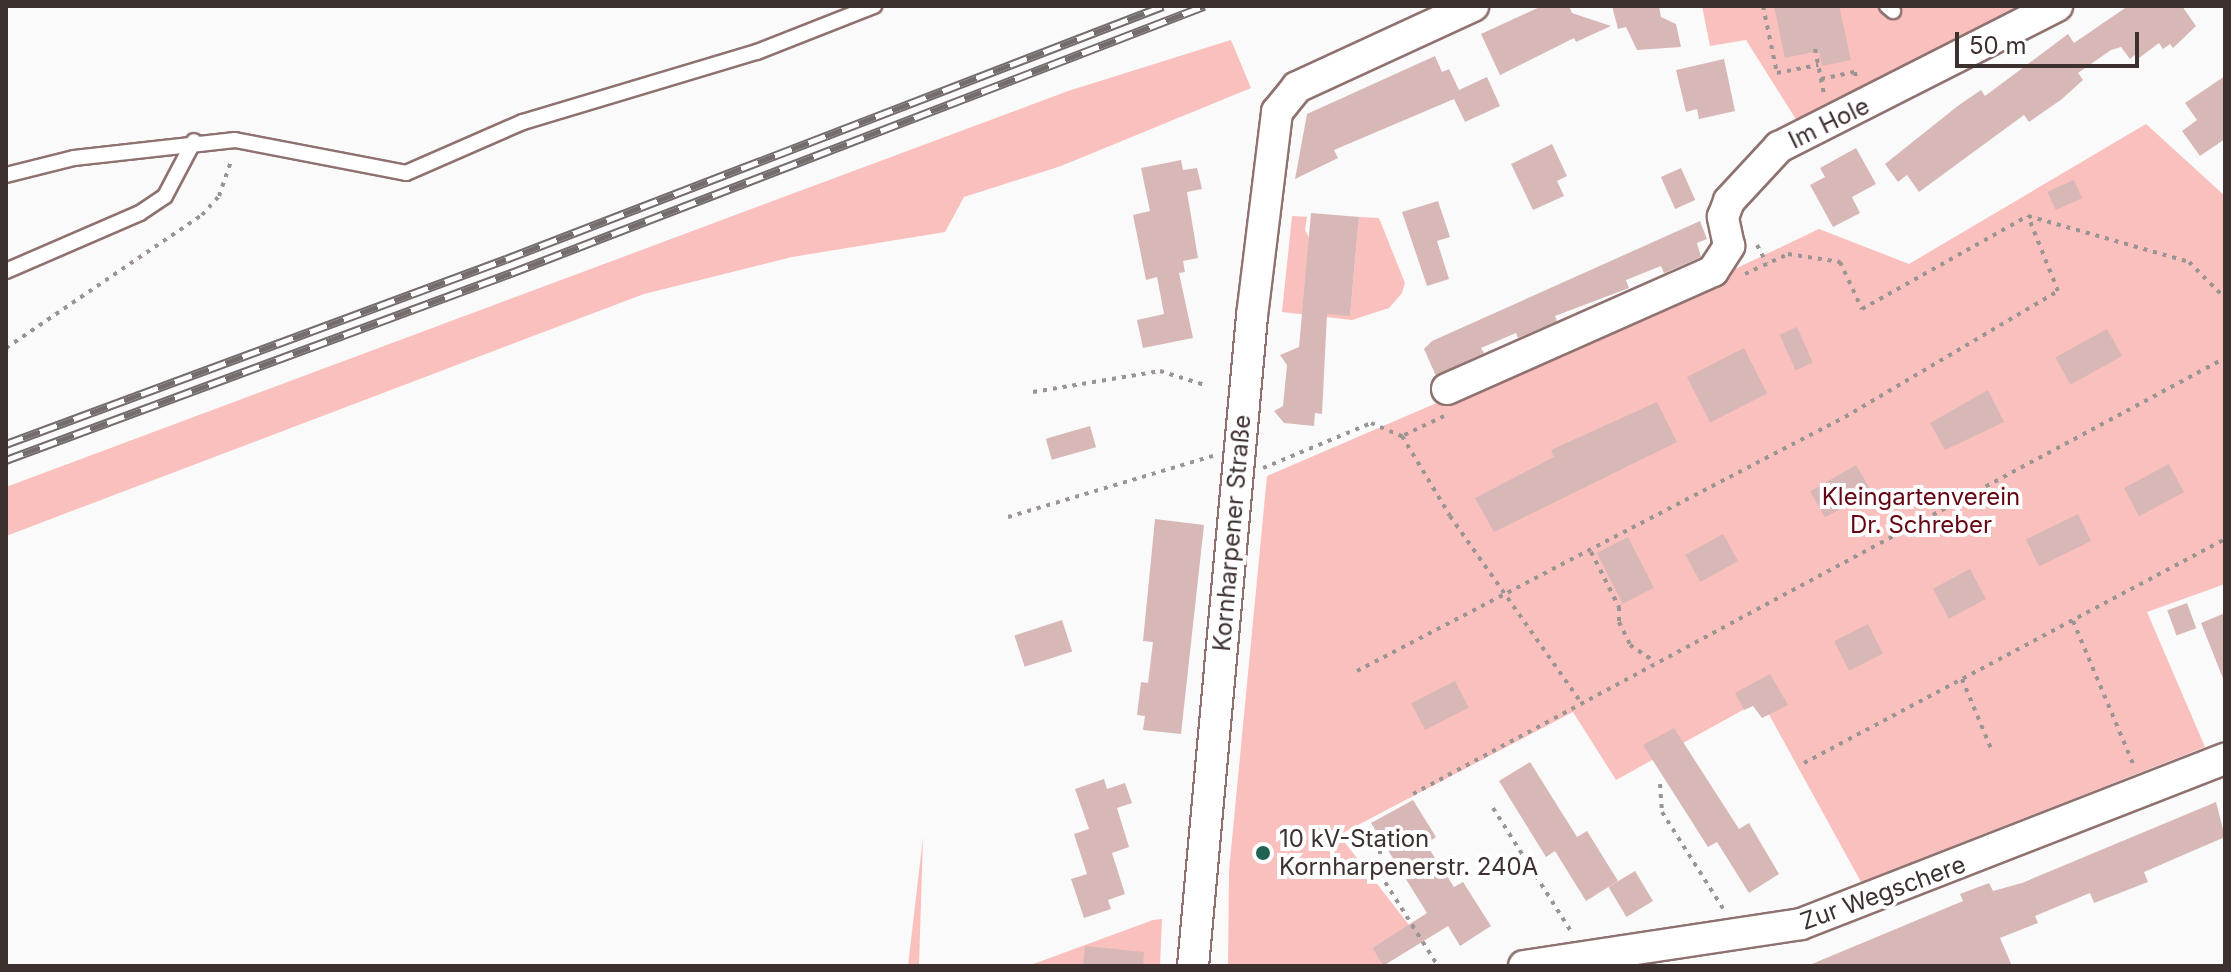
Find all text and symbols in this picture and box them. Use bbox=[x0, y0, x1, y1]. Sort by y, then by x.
scale bar bbox=[1959, 16, 2143, 66]
text: 50 m bbox=[1969, 31, 2027, 60]
street label: Im Hole bbox=[1784, 91, 1874, 155]
street label: Kornharpener Straße bbox=[1207, 413, 1257, 653]
park label: Kleingartenverein Dr. Schreber bbox=[1822, 483, 2020, 539]
place label: 10 kV-Station Kornharpenerstr. 240A bbox=[1279, 825, 1538, 881]
marker: 10 kV-Station Kornharpenerstr. 240A bbox=[1254, 844, 1272, 862]
street label: Zur Wegschere bbox=[1797, 850, 1969, 936]

